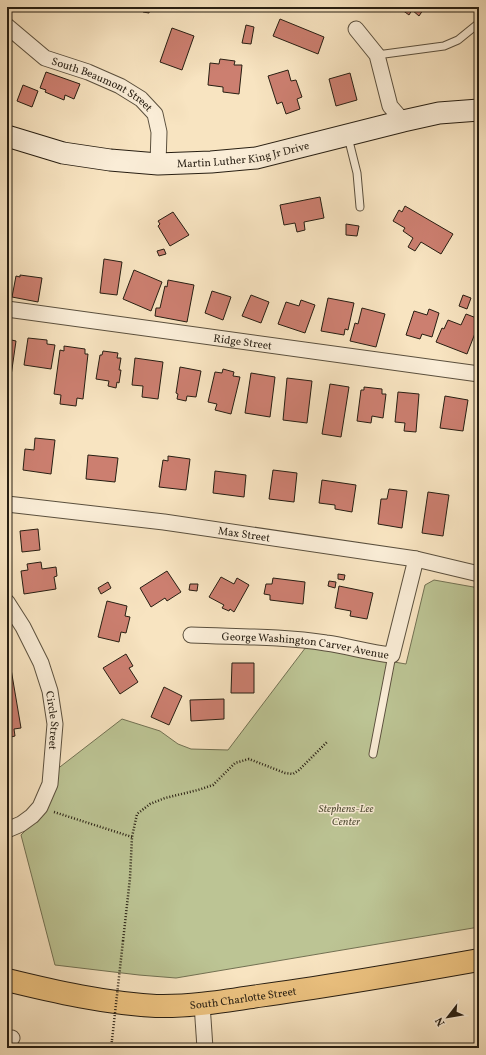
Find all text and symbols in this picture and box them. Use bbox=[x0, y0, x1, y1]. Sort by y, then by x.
street label: South Beaumont Street bbox=[49, 55, 155, 116]
street label: Martin Luther King Jr Drive bbox=[177, 139, 311, 172]
street label: Ridge Street bbox=[212, 332, 273, 354]
street label: Max Street bbox=[217, 524, 271, 546]
street label: George Washington Carver Avenue bbox=[221, 630, 390, 664]
street label: Circle Street bbox=[41, 690, 61, 750]
park label: Stephens-Lee Center bbox=[318, 802, 374, 830]
street label: South Charlotte Street bbox=[189, 985, 298, 1014]
north arrow bbox=[428, 997, 468, 1037]
text: N bbox=[432, 1014, 449, 1029]

